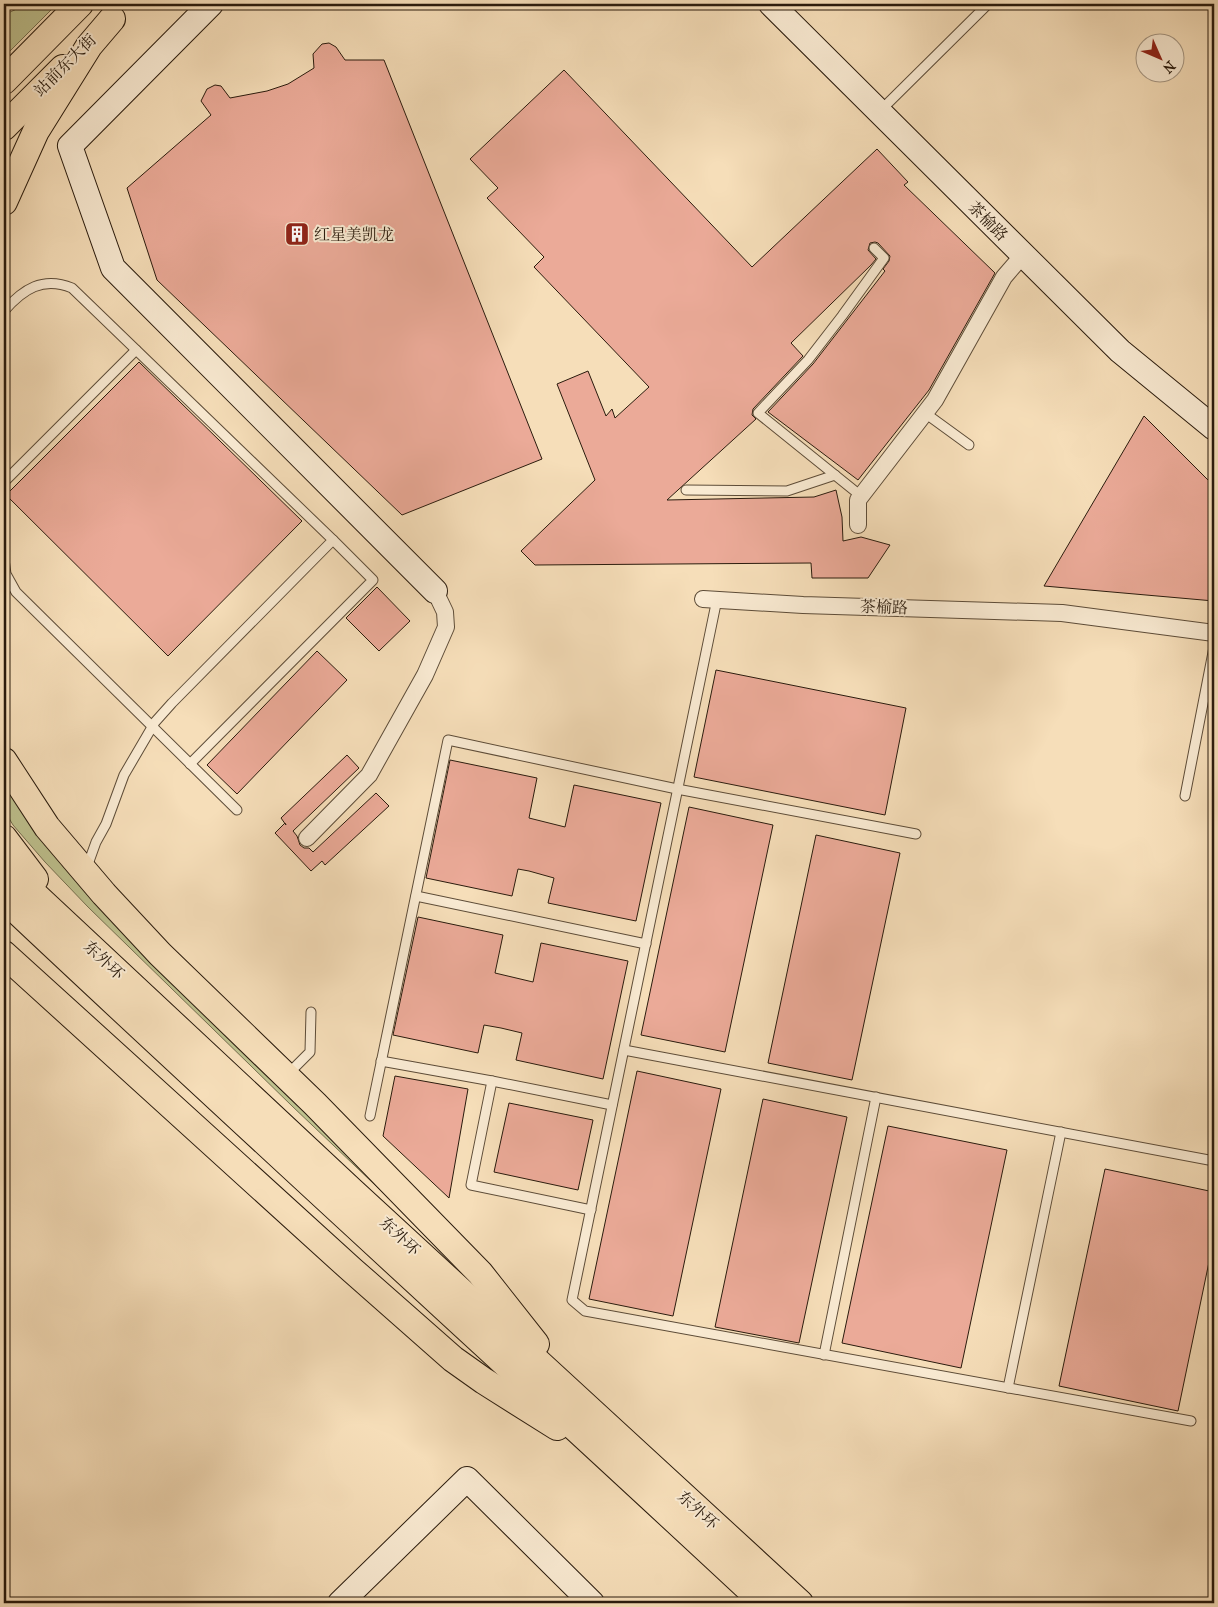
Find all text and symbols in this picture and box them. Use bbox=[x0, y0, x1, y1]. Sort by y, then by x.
street label: 站前东大街 bbox=[30, 30, 100, 100]
north arrow bbox=[1136, 32, 1186, 82]
text: N bbox=[1159, 57, 1179, 77]
street label: 茶榆路 bbox=[964, 197, 1012, 245]
building icon: 红星美凯龙 bbox=[284, 221, 310, 247]
place label: 红星美凯龙 bbox=[314, 225, 394, 244]
street label: 茶榆路 bbox=[860, 597, 908, 617]
street label: 东外环 bbox=[80, 937, 128, 983]
street label: 东外环 bbox=[376, 1213, 424, 1259]
street label: 东外环 bbox=[674, 1487, 722, 1533]

